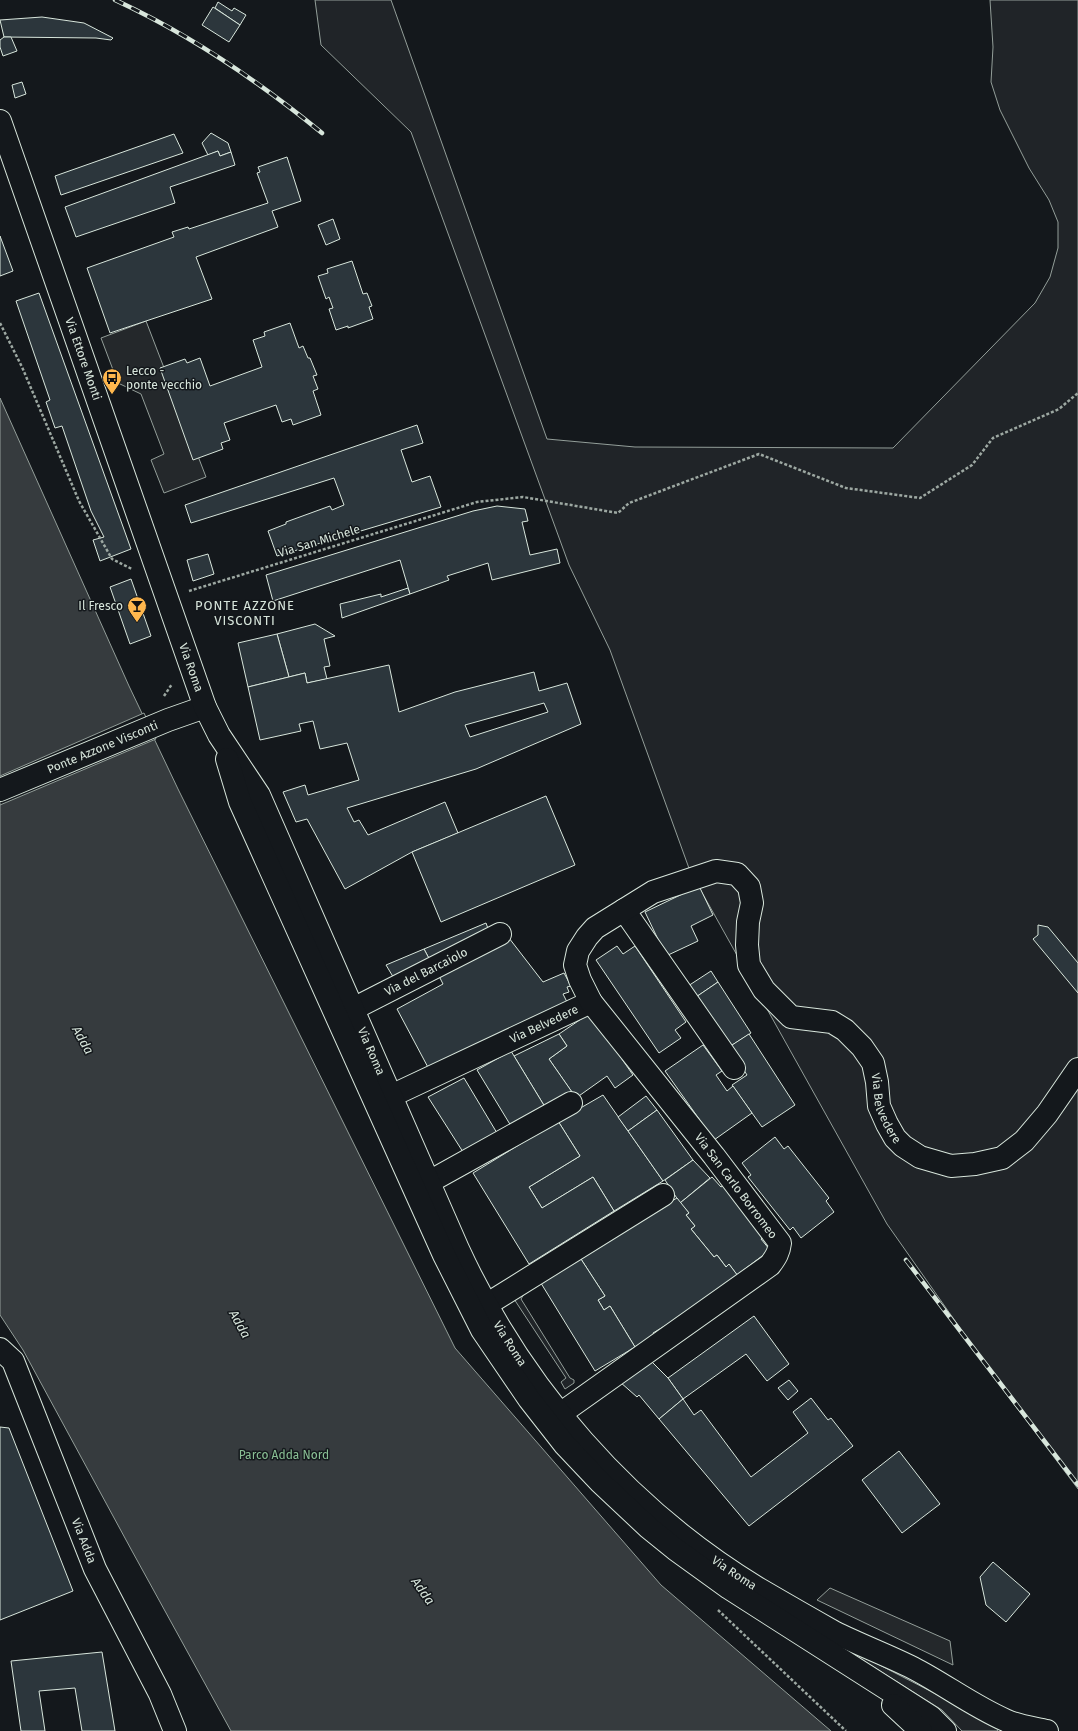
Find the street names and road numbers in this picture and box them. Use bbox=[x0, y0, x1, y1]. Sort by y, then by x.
street label: Via Ettore Monti bbox=[62, 316, 104, 402]
street label: Via San Michele bbox=[276, 522, 362, 560]
street label: Via Roma bbox=[176, 641, 206, 694]
street label: Ponte Azzone Visconti bbox=[45, 718, 160, 777]
street label: Via del Barcaiolo bbox=[382, 945, 470, 999]
street label: Via Belvedere bbox=[507, 1002, 580, 1046]
street label: Via Roma bbox=[355, 1025, 388, 1077]
street label: Via Belvedere bbox=[868, 1072, 904, 1147]
street label: Via San Carlo Borromeo bbox=[692, 1130, 780, 1242]
street label: Via Roma bbox=[490, 1319, 530, 1369]
street label: Via Adda bbox=[69, 1516, 99, 1566]
street label: Via Roma bbox=[709, 1553, 759, 1593]

